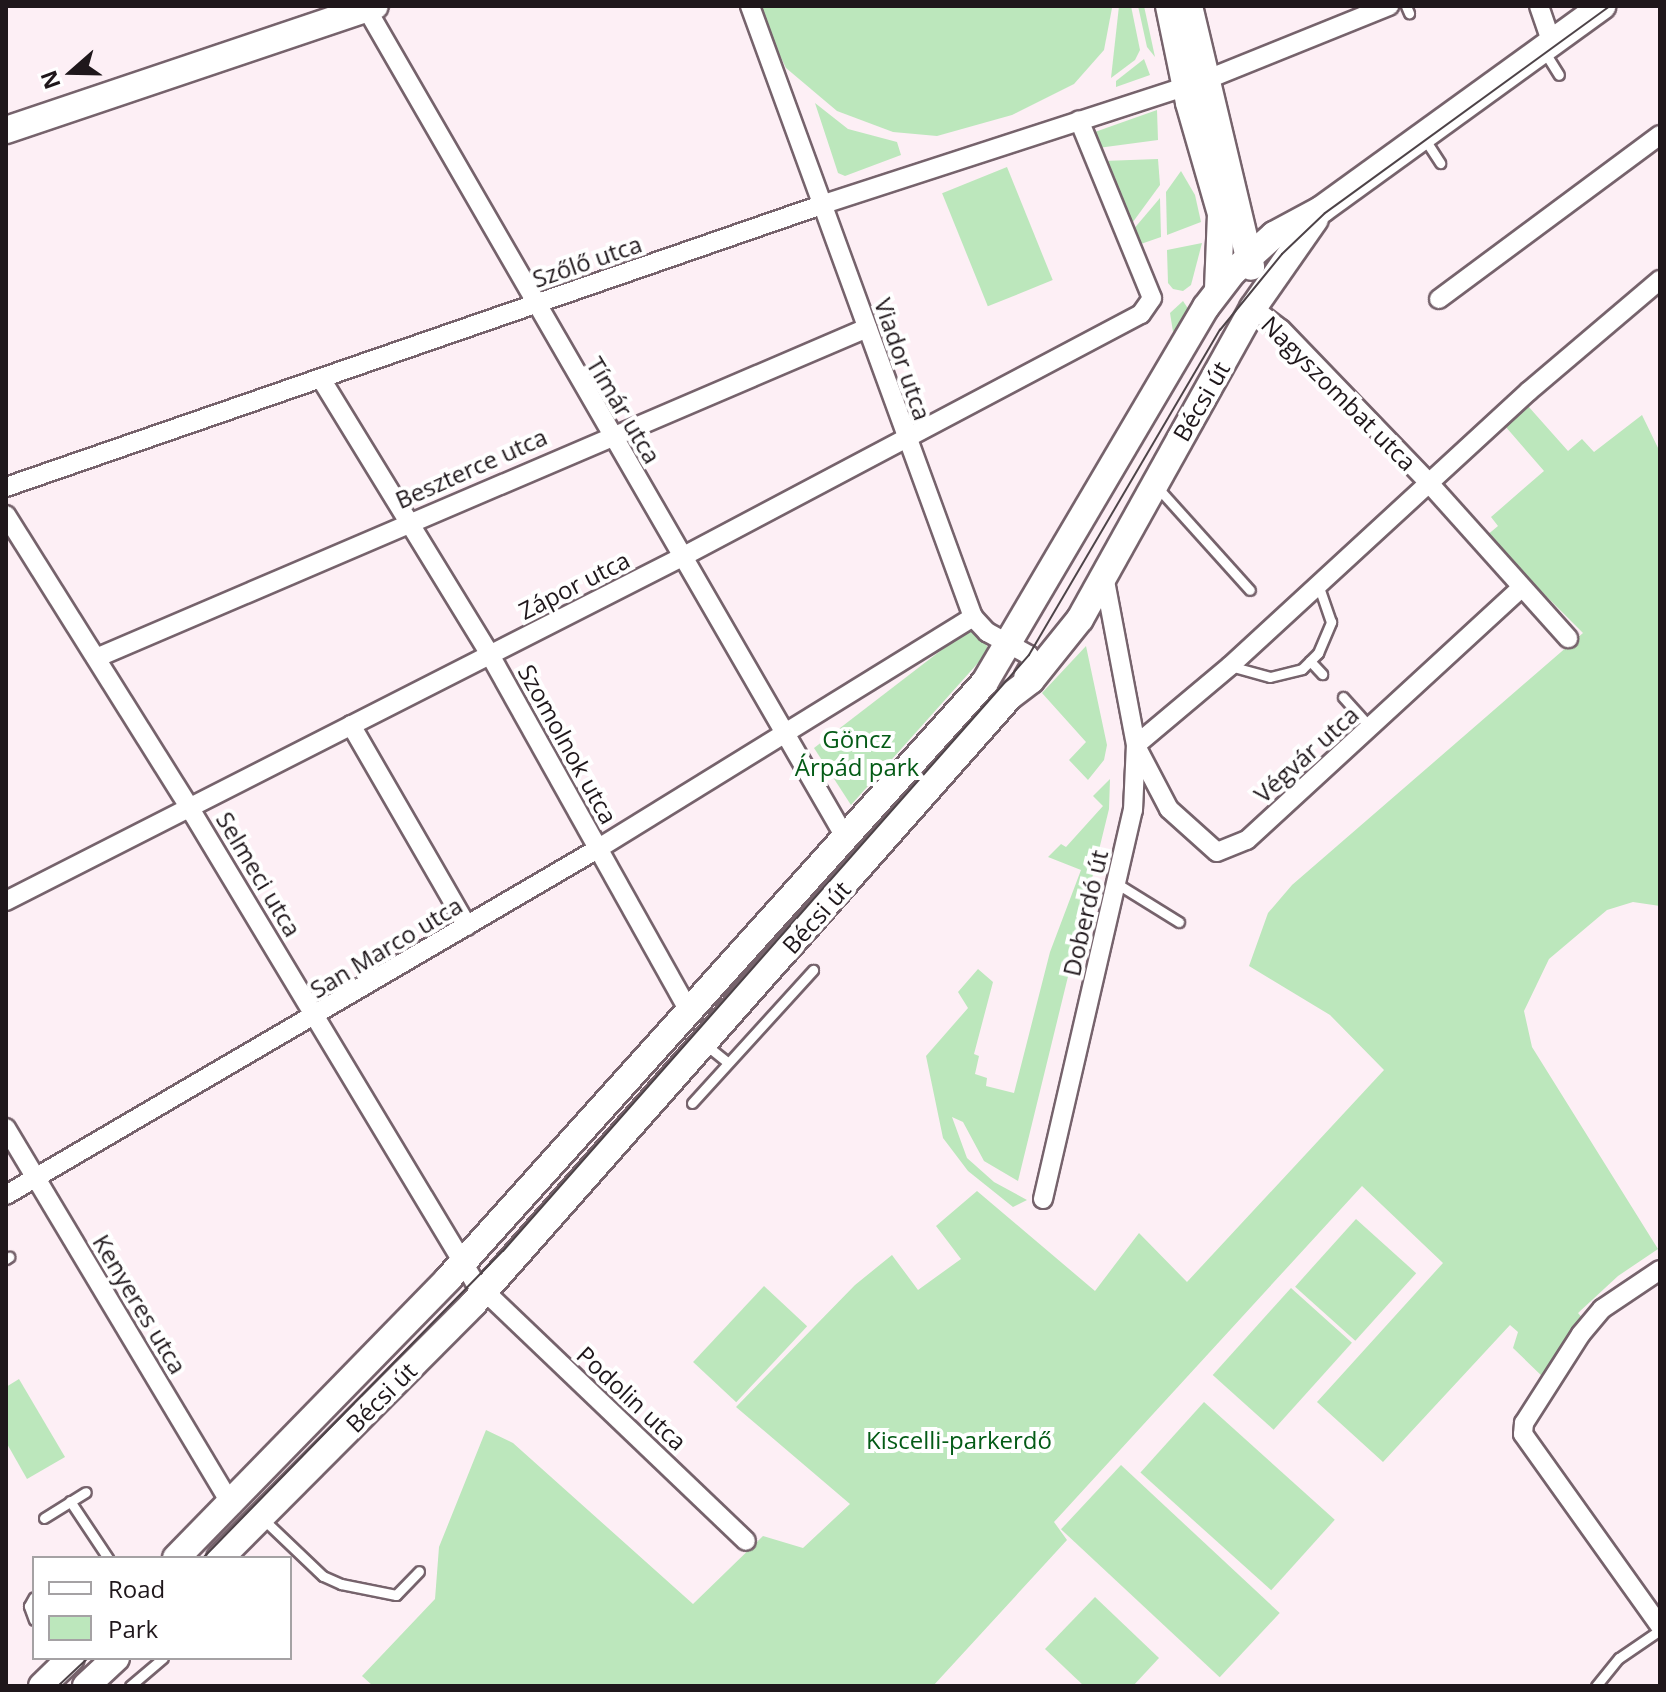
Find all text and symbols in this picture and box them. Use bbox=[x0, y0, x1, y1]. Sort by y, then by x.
north arrow bbox=[32, 32, 112, 112]
text: N bbox=[32, 67, 67, 94]
street label: Szőlő utca bbox=[529, 229, 645, 293]
street label: Viador utca bbox=[869, 294, 937, 424]
street label: Nagyszombat utca bbox=[1256, 310, 1422, 476]
street label: Tímár utca bbox=[581, 352, 667, 468]
street label: Bécsi út bbox=[1167, 356, 1235, 446]
street label: Beszterce utca bbox=[391, 422, 551, 514]
street label: Zápor utca bbox=[514, 545, 634, 625]
street label: Szomolnok utca bbox=[512, 659, 624, 829]
street label: Végvár utca bbox=[1248, 700, 1364, 808]
park label: Göncz Árpád park bbox=[795, 725, 919, 781]
street label: Selmeci utca bbox=[211, 806, 307, 942]
street label: Doberdó út bbox=[1057, 847, 1113, 979]
street label: Bécsi út bbox=[776, 875, 856, 959]
street label: San Marco utca bbox=[305, 890, 467, 1004]
street label: Kenyeres utca bbox=[87, 1229, 193, 1379]
street label: Podolin utca bbox=[571, 1340, 693, 1456]
street label: Bécsi út bbox=[340, 1356, 422, 1438]
park label: Kiscelli-parkerdő bbox=[866, 1426, 1052, 1454]
legend bbox=[32, 1556, 292, 1660]
text: Road bbox=[108, 1572, 165, 1605]
text: Park bbox=[108, 1612, 158, 1645]

